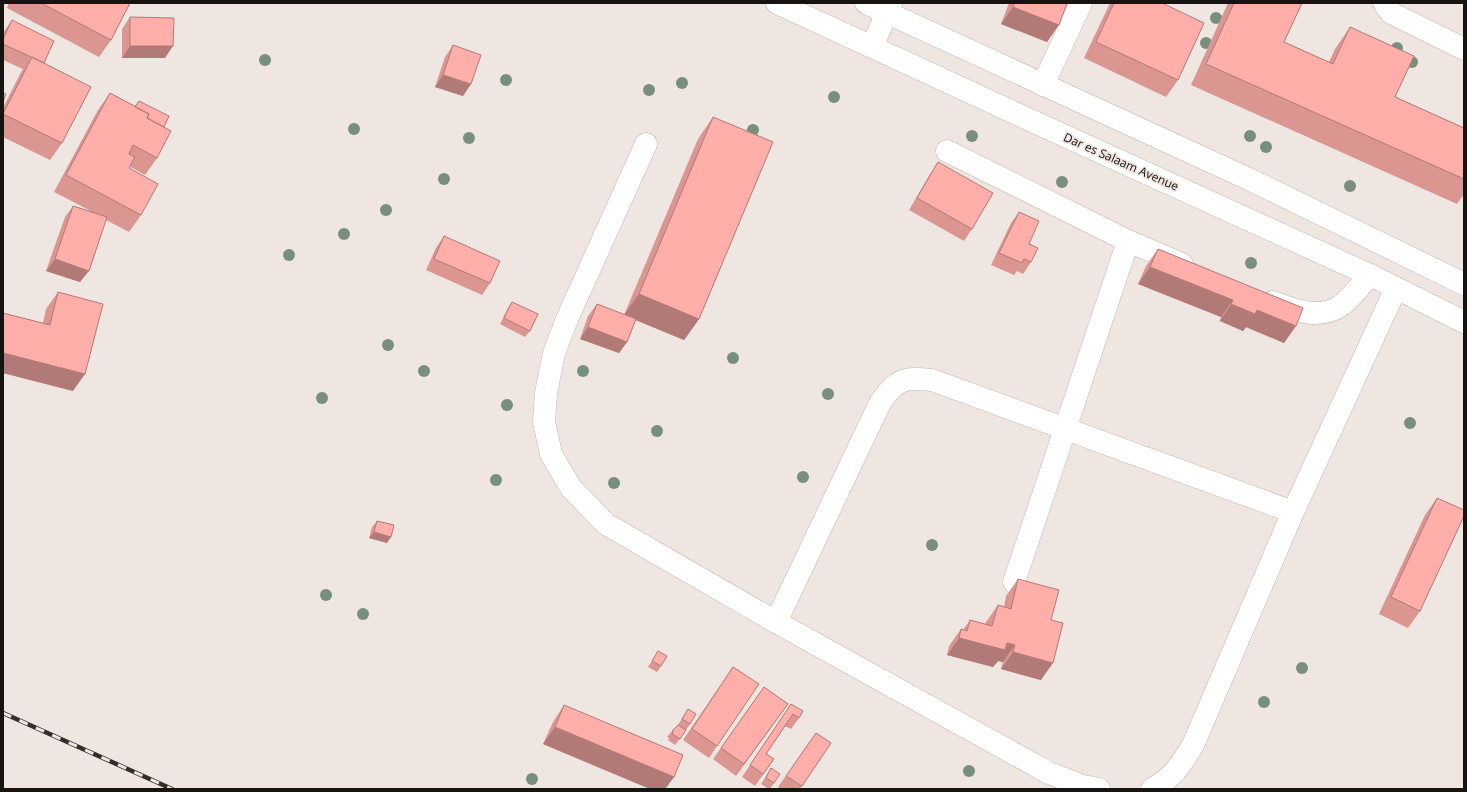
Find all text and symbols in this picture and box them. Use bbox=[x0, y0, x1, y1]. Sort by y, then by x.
street label: Dar es Salaam Avenue bbox=[1061, 128, 1182, 195]

